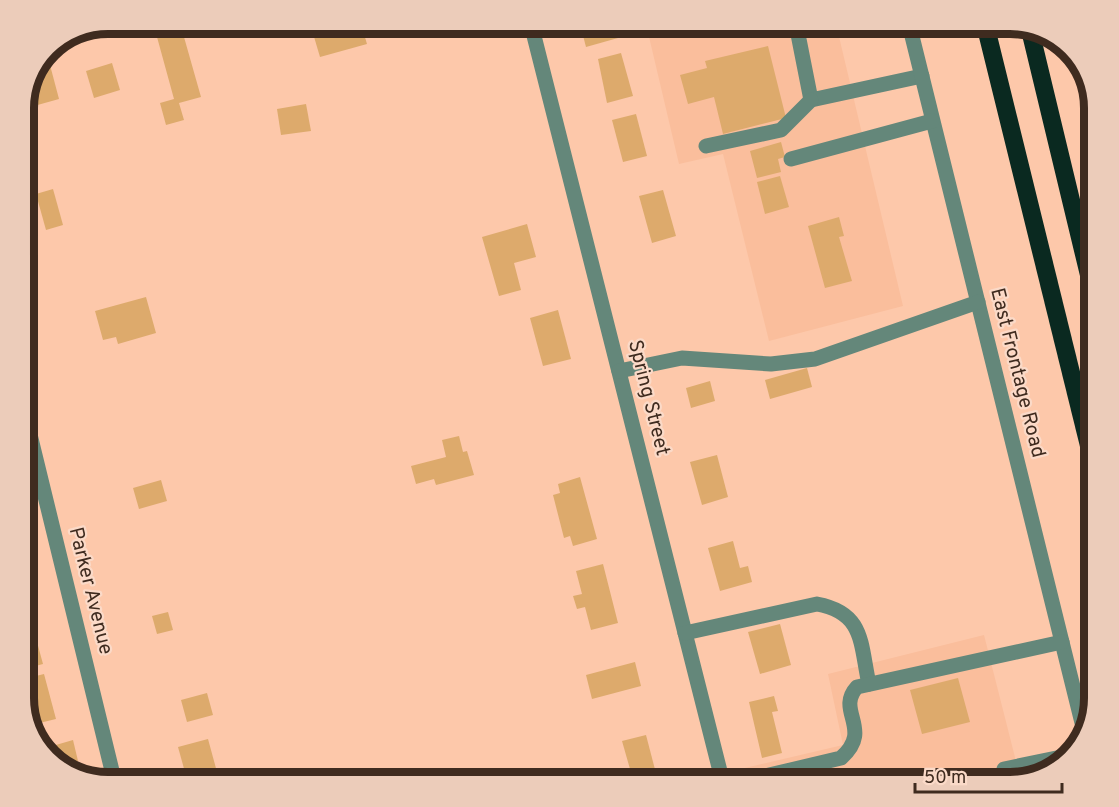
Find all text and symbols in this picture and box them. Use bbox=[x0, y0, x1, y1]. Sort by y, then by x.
street label: East Frontage Road bbox=[983, 285, 1051, 461]
street label: Spring Street bbox=[621, 337, 675, 459]
street label: Parker Avenue bbox=[62, 525, 118, 657]
scale bar bbox=[915, 756, 1062, 794]
text: 50 m bbox=[924, 767, 966, 790]

